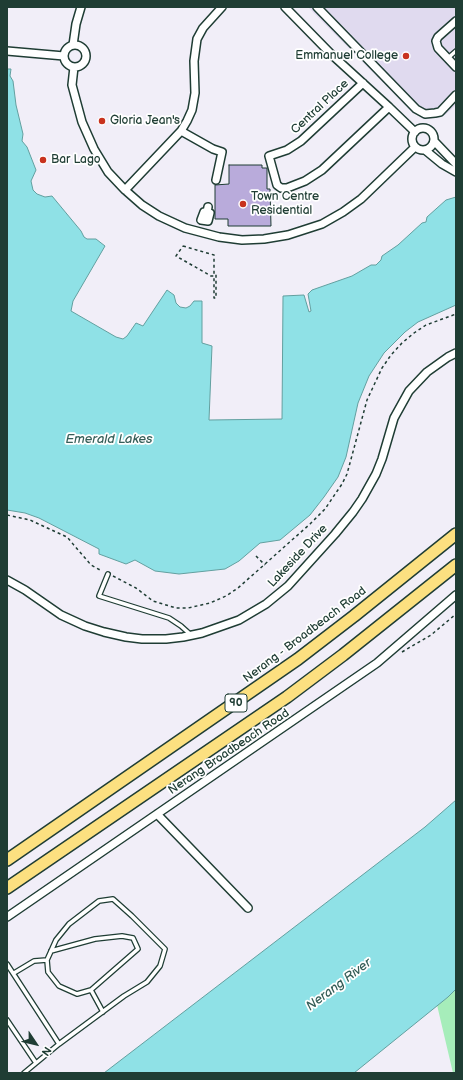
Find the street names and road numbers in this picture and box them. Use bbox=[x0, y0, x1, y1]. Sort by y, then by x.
street label: Central Place bbox=[288, 77, 352, 137]
street label: Lakeside Drive bbox=[265, 522, 331, 590]
street label: Nerang - Broadbeach Road bbox=[241, 584, 369, 686]
road number: 90 bbox=[225, 694, 247, 712]
street label: Nerang Broadbeach Road bbox=[166, 706, 292, 798]

